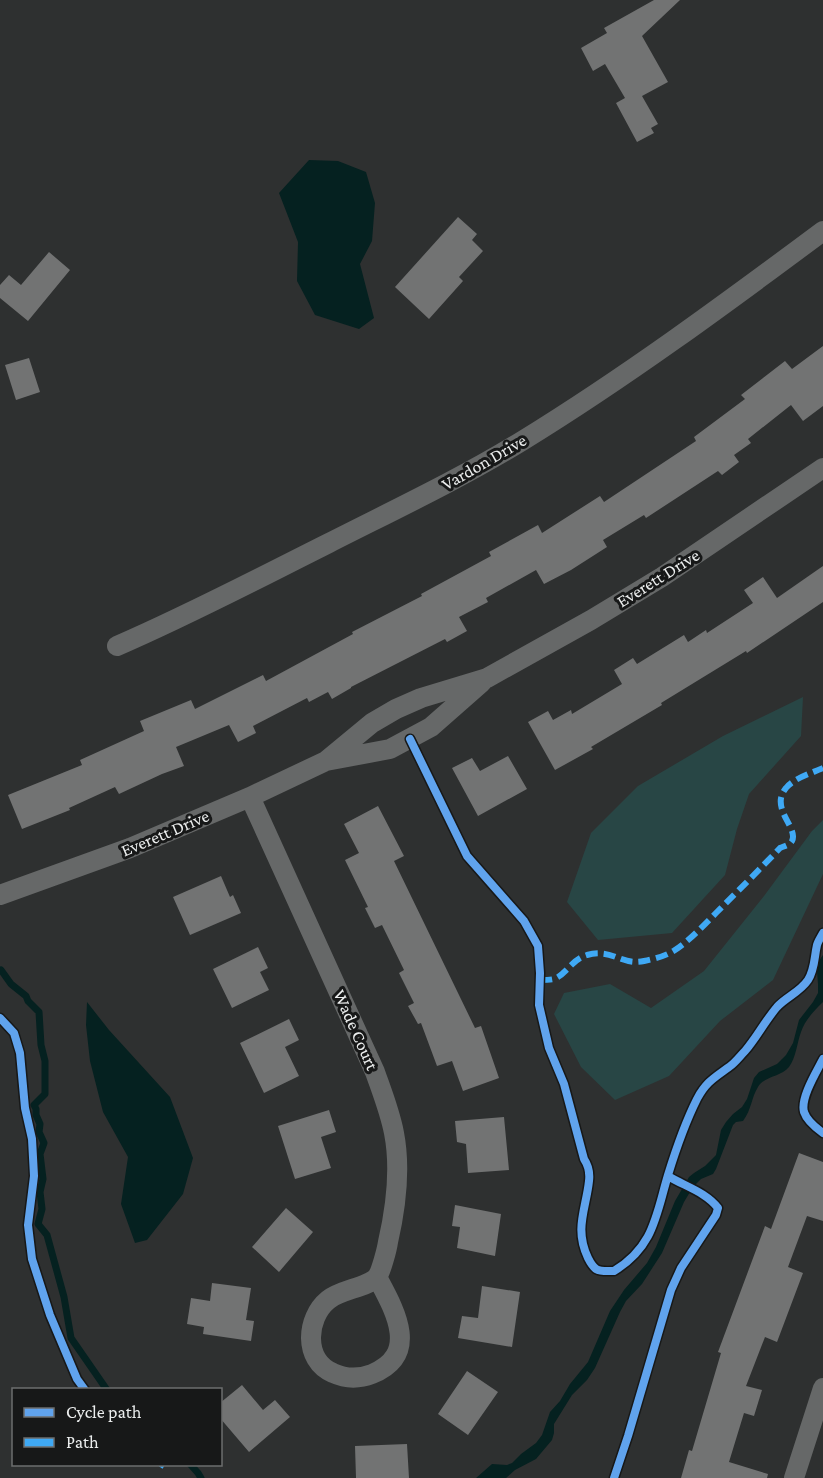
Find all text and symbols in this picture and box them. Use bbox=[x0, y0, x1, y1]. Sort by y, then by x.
street label: Vardon Drive bbox=[438, 430, 530, 494]
street label: Everett Drive bbox=[613, 545, 703, 611]
street label: Everett Drive bbox=[118, 805, 212, 861]
street label: Wade Court bbox=[329, 987, 383, 1074]
legend bbox=[12, 1388, 222, 1466]
text: Cycle path bbox=[66, 1402, 142, 1422]
text: Path bbox=[66, 1432, 99, 1452]

